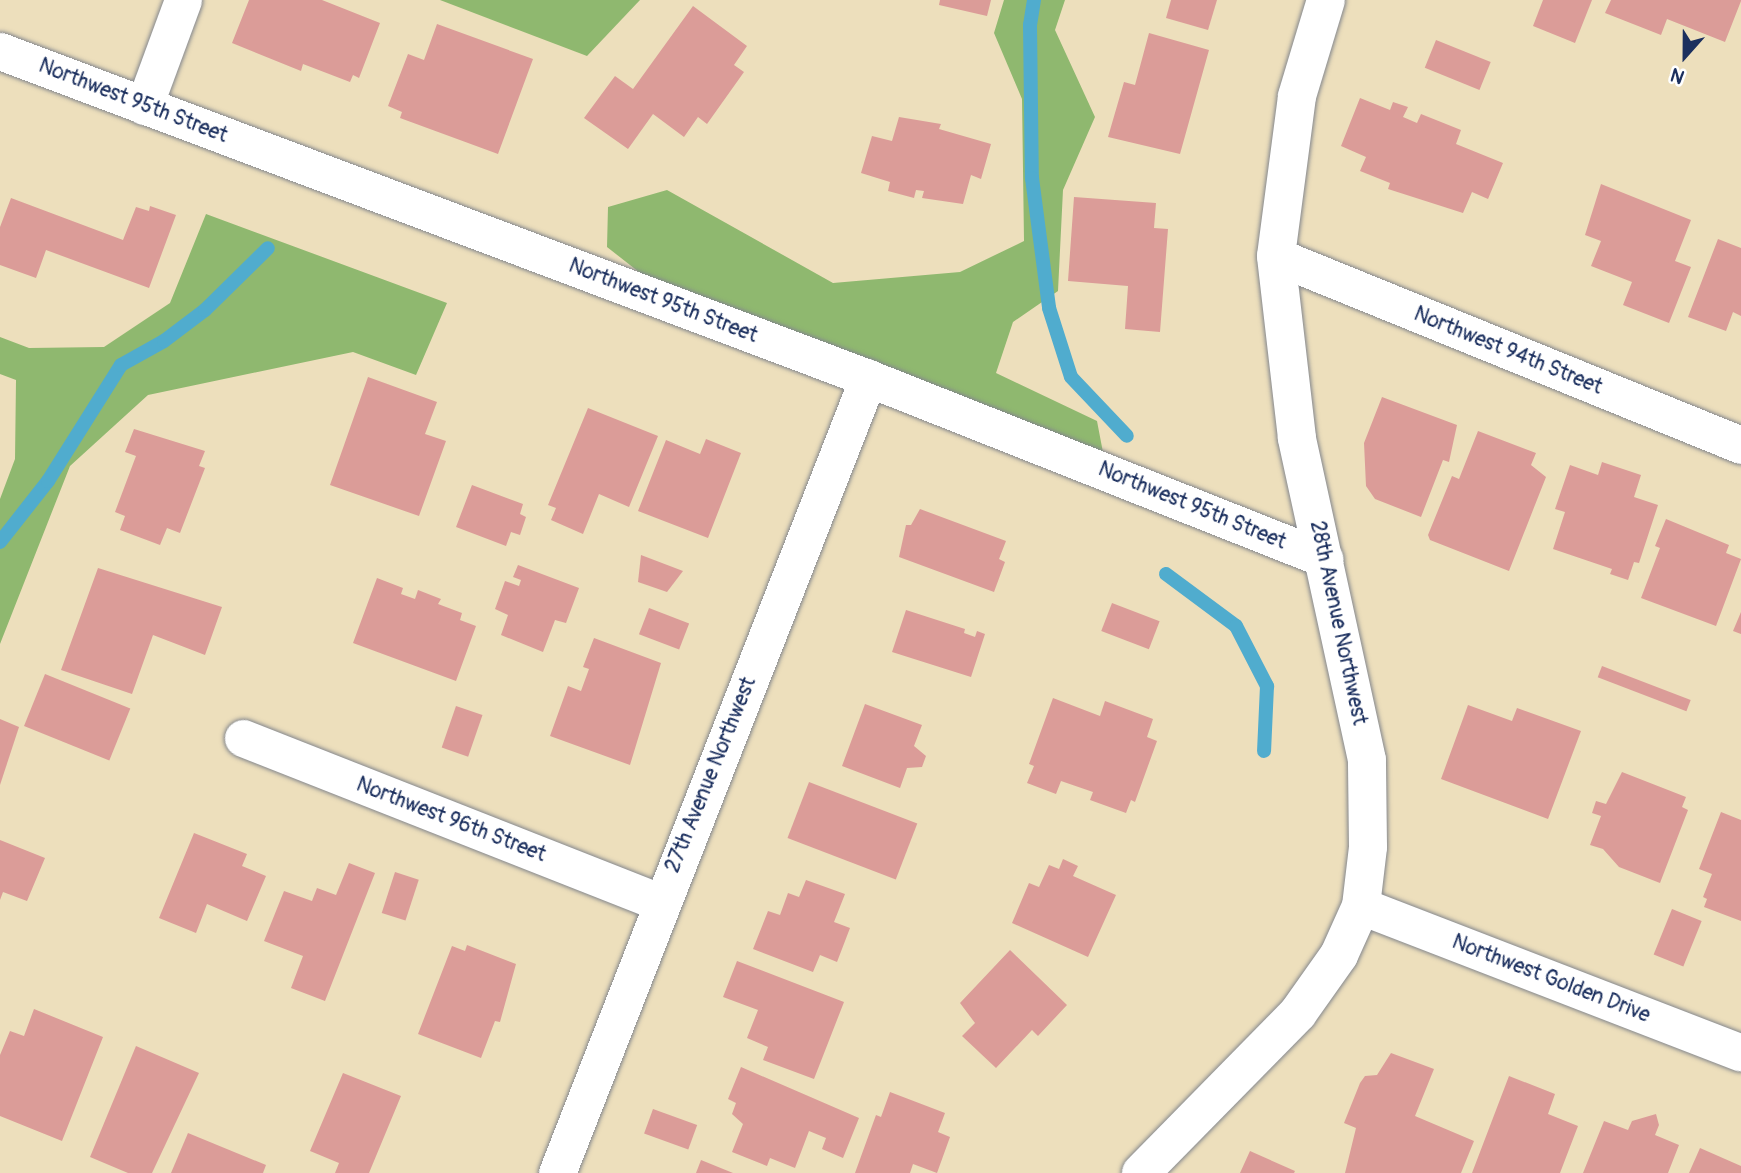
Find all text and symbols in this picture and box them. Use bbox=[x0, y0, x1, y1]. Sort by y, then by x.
north arrow bbox=[1650, 21, 1720, 91]
street label: Northwest 95th Street bbox=[35, 53, 231, 149]
text: N bbox=[1667, 62, 1688, 89]
street label: Northwest 95th Street bbox=[565, 253, 761, 349]
street label: Northwest 94th Street bbox=[1410, 302, 1606, 400]
street label: Northwest 95th Street bbox=[1094, 457, 1290, 555]
street label: 28th Avenue Northwest bbox=[1304, 519, 1372, 727]
street label: 27th Avenue Northwest bbox=[660, 674, 762, 876]
street label: Northwest 96th Street bbox=[353, 772, 549, 868]
street label: Northwest Golden Drive bbox=[1448, 930, 1654, 1028]

